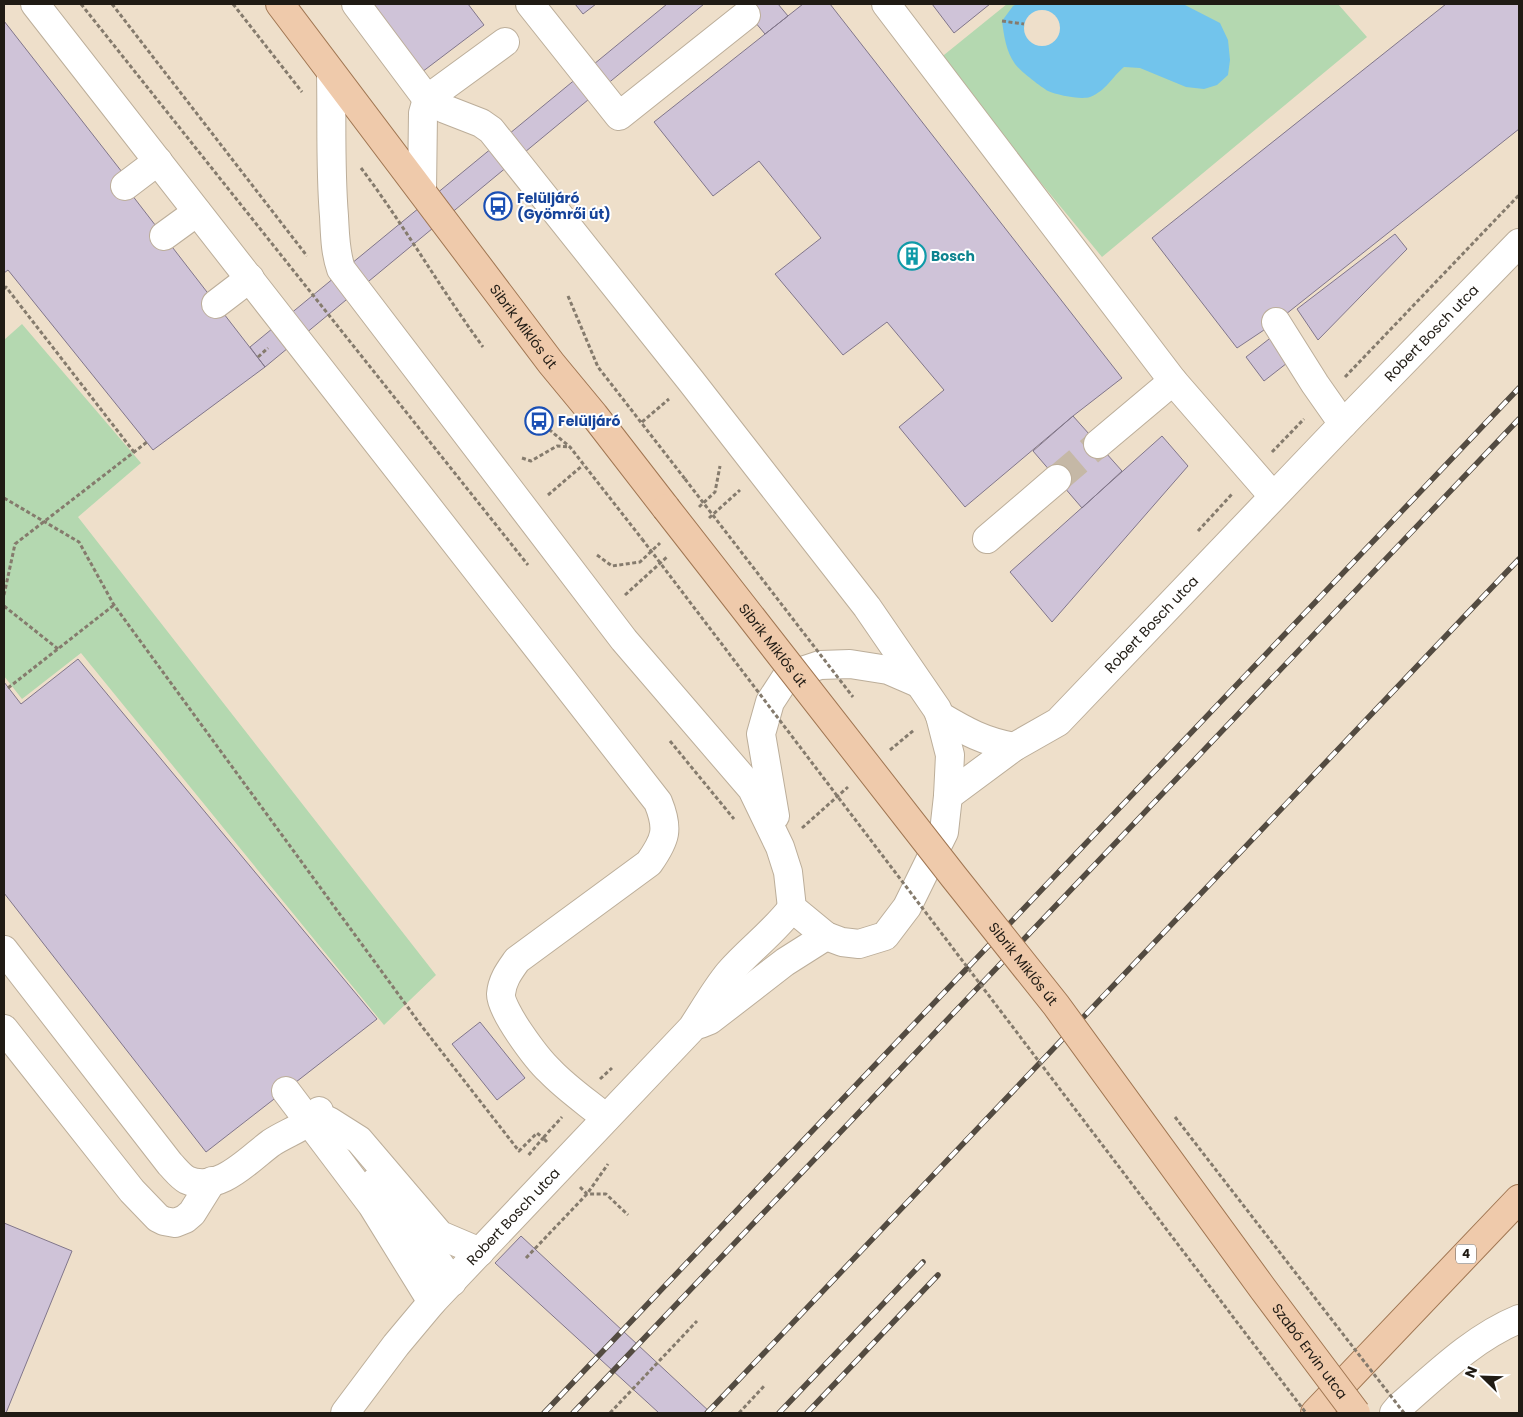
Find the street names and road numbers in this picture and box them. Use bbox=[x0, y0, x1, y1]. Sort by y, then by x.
street label: Sibrik Miklós út bbox=[485, 280, 562, 373]
street label: Robert Bosch utca bbox=[1380, 280, 1483, 386]
street label: Robert Bosch utca bbox=[1100, 571, 1203, 677]
street label: Sibrik Miklós út bbox=[734, 599, 812, 691]
street label: Sibrik Miklós út bbox=[984, 918, 1062, 1010]
street label: Robert Bosch utca bbox=[462, 1163, 564, 1270]
road number: 4 bbox=[1456, 1244, 1476, 1264]
street label: Szabó Ervin utca bbox=[1267, 1299, 1352, 1403]

